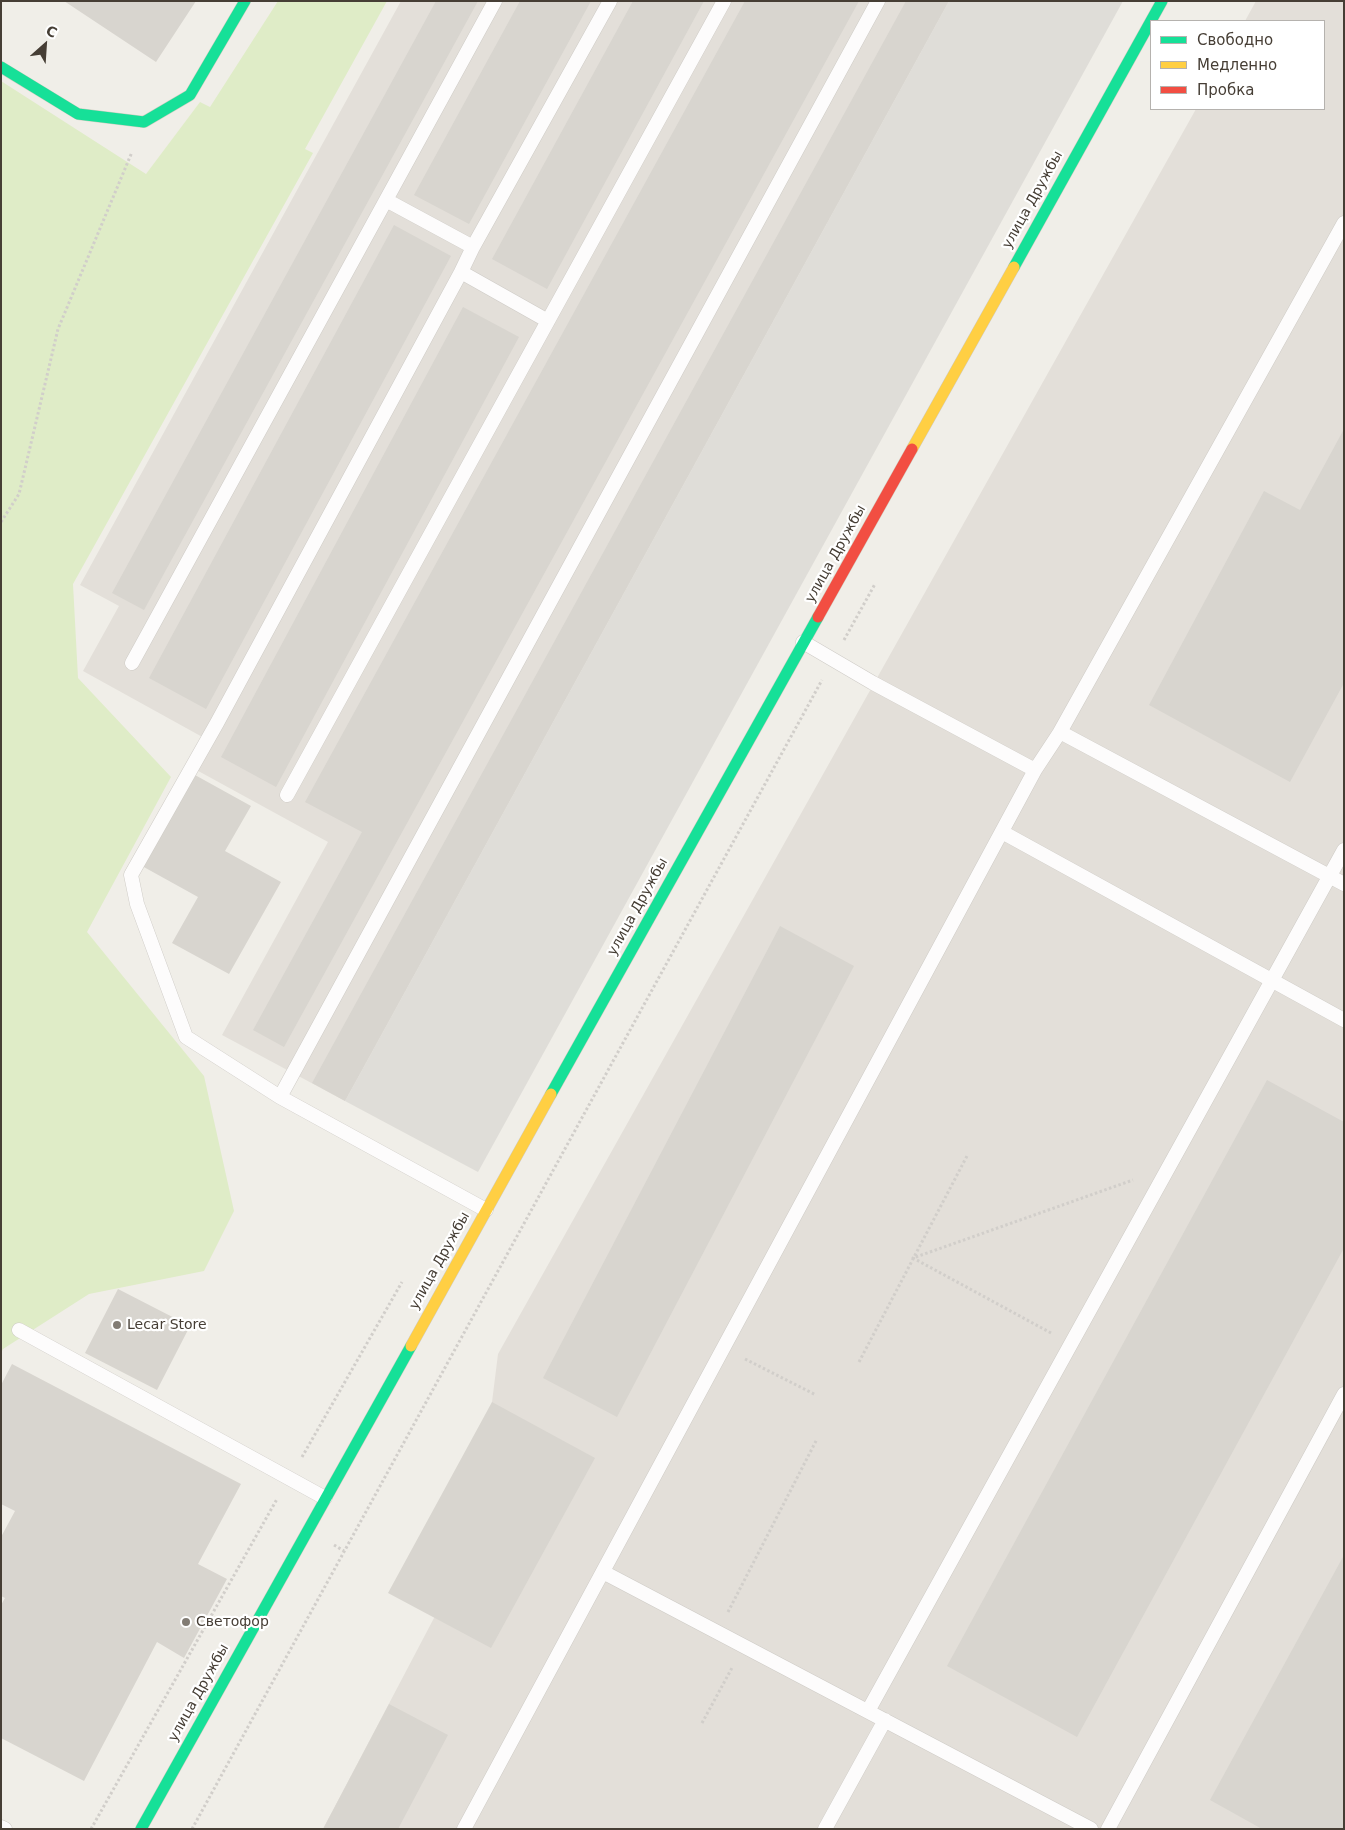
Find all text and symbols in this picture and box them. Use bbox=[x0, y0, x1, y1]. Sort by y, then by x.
north arrow bbox=[20, 20, 70, 70]
legend bbox=[1150, 20, 1325, 110]
text: С bbox=[43, 22, 60, 41]
text: Свободно bbox=[1197, 31, 1273, 49]
text: Медленно bbox=[1197, 56, 1277, 74]
text: Пробка bbox=[1197, 81, 1254, 99]
street label: улица Дружбы bbox=[999, 148, 1067, 252]
street label: улица Дружбы bbox=[802, 502, 870, 606]
street label: улица Дружбы bbox=[604, 855, 672, 959]
street label: улица Дружбы bbox=[406, 1209, 474, 1313]
place label: Lecar Store bbox=[127, 1317, 207, 1333]
marker: Lecar Store bbox=[111, 1319, 123, 1331]
place label: Светофор bbox=[196, 1614, 269, 1630]
marker: Светофор bbox=[180, 1616, 192, 1628]
street label: улица Дружбы bbox=[165, 1641, 233, 1745]

